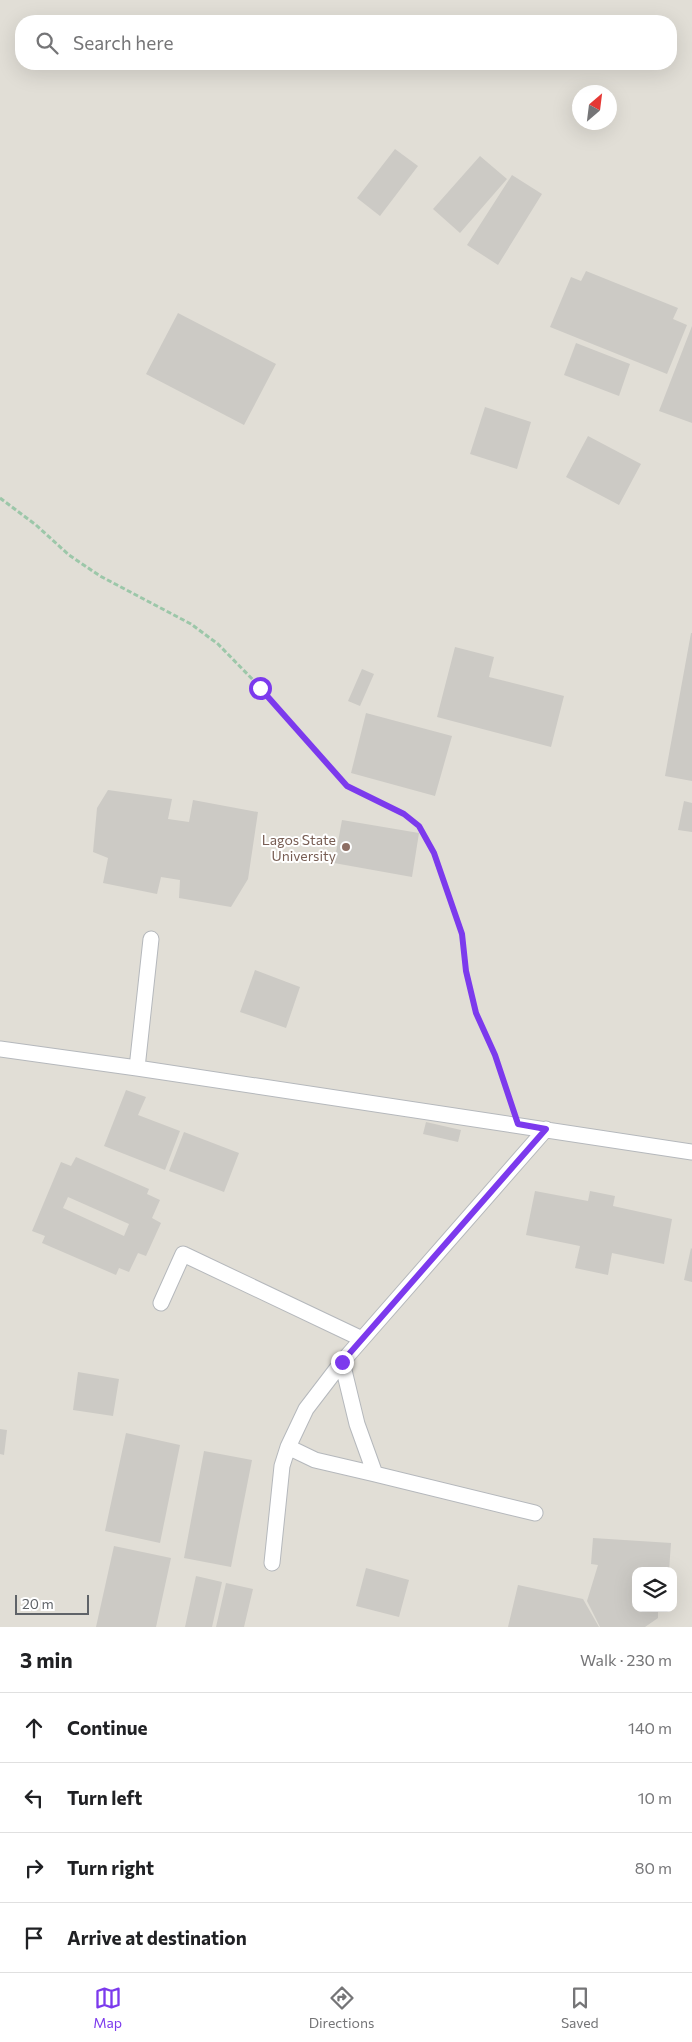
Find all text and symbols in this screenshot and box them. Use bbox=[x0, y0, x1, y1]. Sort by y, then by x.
search box bbox=[15, 15, 677, 70]
icon: search bbox=[33, 29, 61, 57]
text: Search here bbox=[73, 31, 173, 54]
north arrow bbox=[572, 85, 617, 130]
route start bbox=[249, 677, 272, 700]
place label: Lagos State University bbox=[262, 831, 336, 864]
marker: Lagos State University bbox=[340, 841, 352, 853]
route end bbox=[331, 1351, 354, 1374]
map controls bbox=[632, 1567, 677, 1612]
button: layers bbox=[632, 1567, 677, 1612]
scale bar bbox=[15, 1592, 89, 1615]
text: 20 m bbox=[22, 1595, 54, 1612]
text: 3 min bbox=[20, 1647, 73, 1672]
text: Walk · 230 m bbox=[580, 1650, 672, 1669]
icon: ahead bbox=[20, 1714, 48, 1742]
text: Continue bbox=[67, 1716, 147, 1739]
text: 140 m bbox=[628, 1718, 672, 1737]
icon: left bbox=[20, 1784, 48, 1812]
text: Turn left bbox=[67, 1786, 142, 1809]
text: 10 m bbox=[638, 1788, 672, 1807]
icon: right bbox=[20, 1854, 48, 1882]
text: Turn right bbox=[67, 1856, 154, 1879]
text: 80 m bbox=[635, 1858, 672, 1877]
icon: arrive bbox=[20, 1924, 48, 1952]
text: Arrive at destination bbox=[67, 1926, 247, 1949]
tab: Map bbox=[93, 1984, 122, 2031]
tab: Directions bbox=[309, 1984, 374, 2031]
tab: Saved bbox=[561, 1984, 599, 2031]

